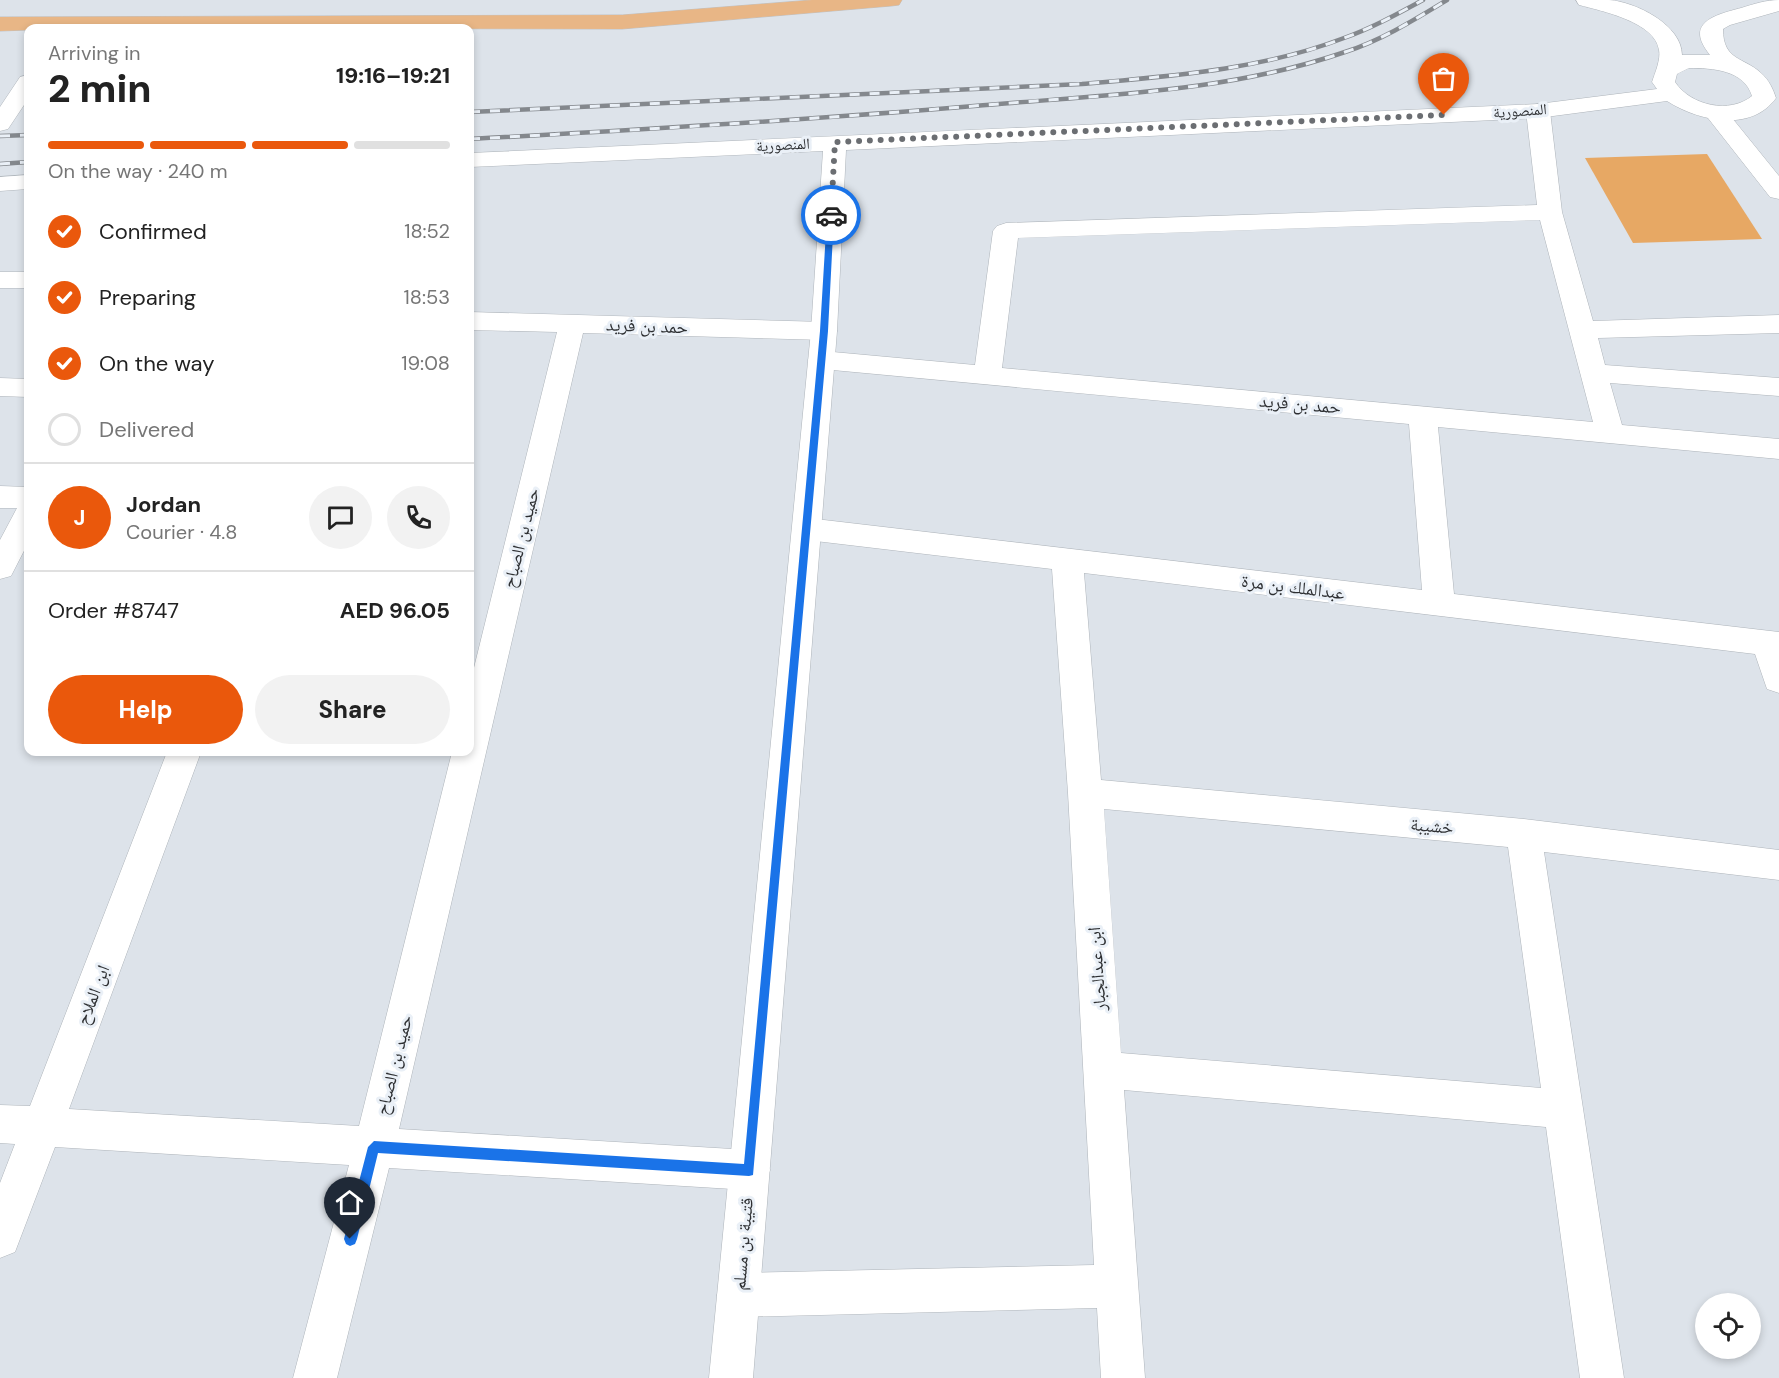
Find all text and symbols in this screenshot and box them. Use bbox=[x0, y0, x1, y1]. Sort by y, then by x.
text: Arriving in bbox=[48, 40, 140, 66]
pin bbox=[1418, 53, 1469, 115]
text: 19:16–19:21 bbox=[336, 61, 450, 90]
icon: bag bbox=[1427, 62, 1460, 95]
text: 2 min bbox=[48, 63, 152, 114]
street label: المنصورية bbox=[1493, 99, 1547, 123]
street label: المنصورية bbox=[756, 134, 810, 156]
text: On the way · 240 m bbox=[48, 158, 228, 184]
courier bbox=[801, 185, 861, 245]
icon: car bbox=[815, 199, 848, 232]
icon: check bbox=[48, 215, 81, 248]
text: Confirmed bbox=[99, 217, 207, 246]
text: 18:52 bbox=[404, 218, 450, 244]
icon: check bbox=[48, 281, 81, 314]
text: Preparing bbox=[99, 283, 196, 312]
text: 18:53 bbox=[404, 284, 450, 310]
street label: حمد بن فريد bbox=[606, 313, 688, 339]
icon: check bbox=[48, 347, 81, 380]
text: On the way bbox=[99, 349, 214, 378]
text: 19:08 bbox=[401, 350, 450, 376]
street label: حمد بن فريد bbox=[1258, 388, 1342, 420]
text: Delivered bbox=[99, 415, 194, 444]
street label: حميد بن الصباح bbox=[497, 485, 545, 591]
button: chat bbox=[309, 486, 372, 549]
button: phone bbox=[387, 486, 450, 549]
text: Jordan bbox=[126, 490, 201, 519]
text: J bbox=[74, 503, 85, 532]
text: Courier · 4.8 bbox=[126, 519, 237, 545]
street label: عبدالملك بن مرة bbox=[1240, 569, 1346, 605]
text: Order #8747 bbox=[48, 596, 179, 625]
text: AED 96.05 bbox=[340, 596, 450, 625]
button: Help bbox=[48, 675, 243, 744]
button: Share bbox=[255, 675, 450, 744]
street label: خشيبة bbox=[1409, 812, 1455, 840]
street label: ابن عبدالجبار bbox=[1082, 926, 1112, 1013]
street label: ابن الملاح bbox=[71, 962, 115, 1028]
street label: حميد بن الصباح bbox=[370, 1012, 418, 1118]
pin bbox=[324, 1177, 375, 1239]
icon: home bbox=[333, 1186, 366, 1219]
street label: قتيبة بن مسلم bbox=[727, 1197, 759, 1291]
map controls bbox=[1695, 1293, 1761, 1359]
button: locate bbox=[1695, 1293, 1761, 1359]

